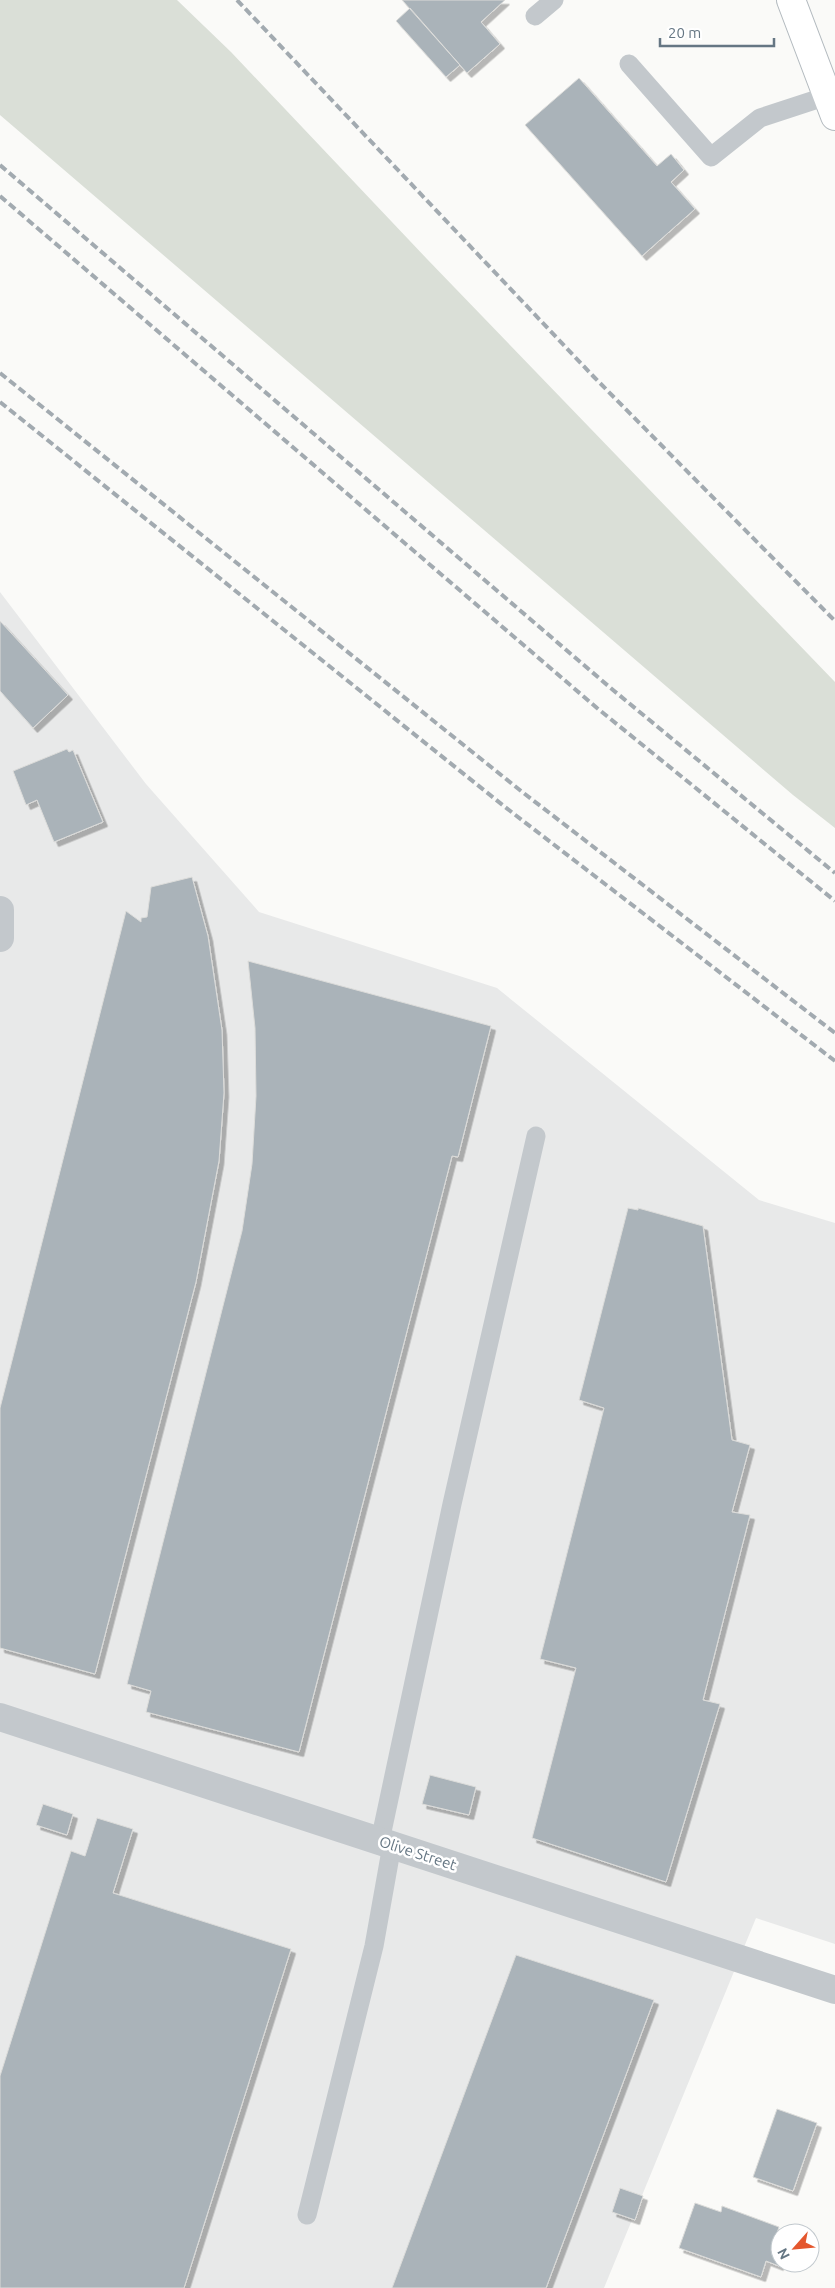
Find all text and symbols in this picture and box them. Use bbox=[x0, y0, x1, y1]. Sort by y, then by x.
scale bar bbox=[660, 15, 774, 47]
text: 20 m bbox=[668, 24, 701, 41]
street label: Olive Street bbox=[377, 1833, 459, 1873]
north arrow bbox=[770, 2223, 820, 2273]
text: N bbox=[774, 2246, 793, 2262]

